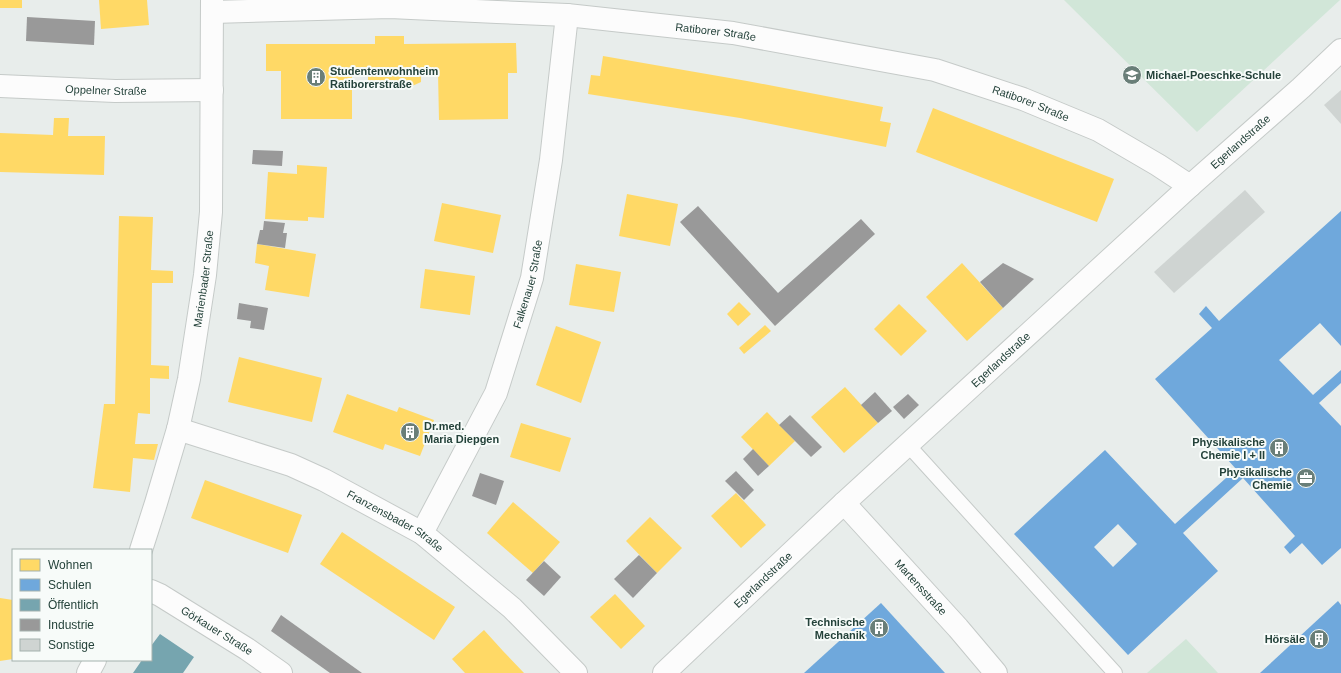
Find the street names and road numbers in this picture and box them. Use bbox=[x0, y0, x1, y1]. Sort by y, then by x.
street label: Ratiborer Straße bbox=[675, 21, 757, 43]
street label: Oppelner Straße bbox=[65, 83, 147, 97]
street label: Ratiborer Straße bbox=[991, 83, 1071, 123]
street label: Egerlandstraße bbox=[1208, 112, 1273, 171]
street label: Marienbader Straße bbox=[191, 230, 215, 328]
street label: Falkenauer Straße bbox=[511, 239, 544, 330]
street label: Egerlandstraße bbox=[969, 330, 1032, 389]
street label: Franzensbader Straße bbox=[345, 488, 446, 554]
street label: Egerlandstraße bbox=[731, 549, 794, 610]
street label: Martensstraße bbox=[892, 557, 949, 618]
street label: Görkauer Straße bbox=[179, 604, 255, 657]

